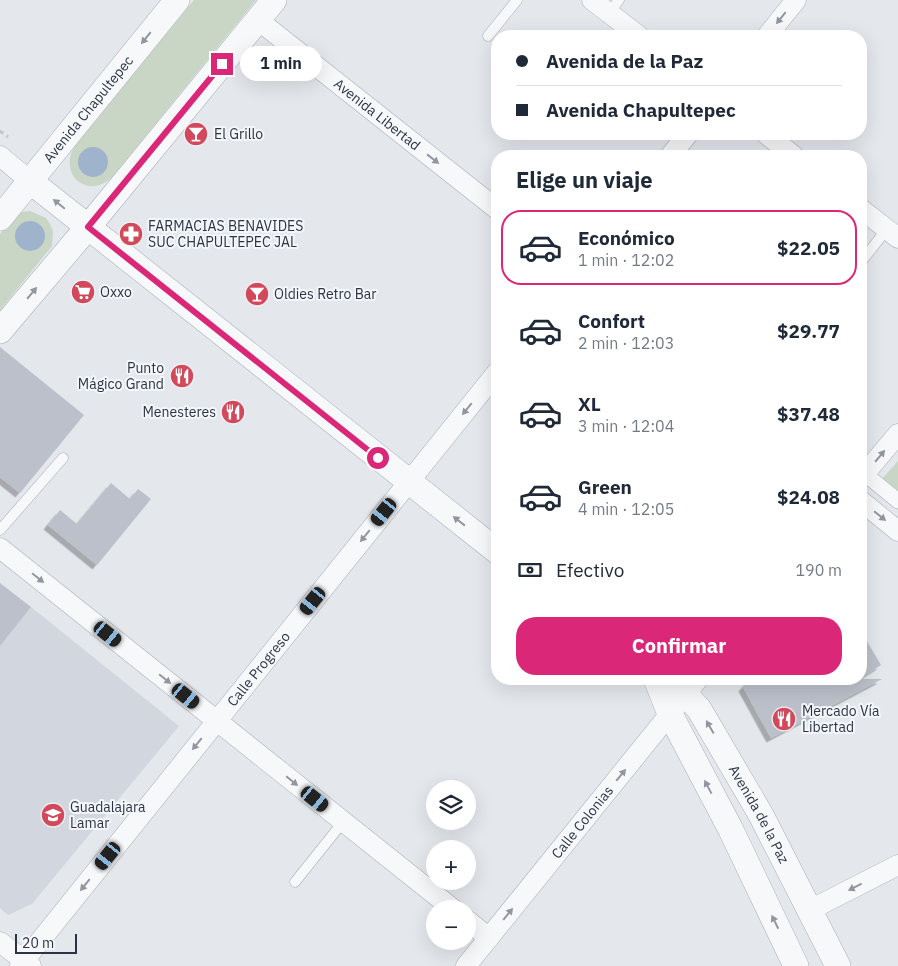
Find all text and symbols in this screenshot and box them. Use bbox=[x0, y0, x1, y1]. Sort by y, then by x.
one-way arrow bbox=[776, 11, 787, 24]
one-way arrow bbox=[141, 31, 152, 44]
callout: 1 min bbox=[240, 46, 322, 82]
text: Avenida de la Paz bbox=[546, 49, 703, 73]
street label: Avenida Chapultepec bbox=[39, 52, 137, 167]
route end bbox=[211, 53, 233, 75]
text: 1 min bbox=[260, 53, 302, 73]
street label: Avenida Libertad bbox=[330, 75, 424, 154]
text: Avenida Chapultepec bbox=[546, 98, 736, 122]
bar icon: El Grillo bbox=[183, 121, 209, 147]
place label: El Grillo bbox=[214, 125, 263, 143]
one-way arrow bbox=[426, 153, 439, 164]
text: Elige un viaje bbox=[516, 165, 653, 194]
one-way arrow bbox=[53, 198, 66, 209]
place label: FARMACIAS BENAVIDES SUC CHAPULTEPEC JAL bbox=[148, 217, 303, 251]
pharmacy icon: FARMACIAS BENAVIDES SUC CHAPULTEPEC JAL bbox=[118, 221, 144, 247]
icon: car bbox=[518, 225, 563, 270]
text: Económico bbox=[578, 226, 675, 250]
text: $22.05 bbox=[777, 236, 840, 260]
text: 1 min · 12:02 bbox=[578, 250, 674, 270]
supermarket icon: Oxxo bbox=[70, 279, 96, 305]
bar icon: Oldies Retro Bar bbox=[244, 281, 270, 307]
place label: Oxxo bbox=[100, 283, 132, 301]
place label: Oldies Retro Bar bbox=[274, 285, 376, 303]
one-way arrow bbox=[26, 287, 37, 300]
icon: car bbox=[518, 308, 563, 353]
text: Confort bbox=[578, 309, 645, 333]
text: $29.77 bbox=[777, 319, 840, 343]
text: 2 min · 12:03 bbox=[578, 333, 674, 353]
place label: Punto Mágico Grand bbox=[78, 359, 164, 393]
restaurant icon: Punto Mágico Grand bbox=[169, 363, 195, 389]
icon: car bbox=[518, 391, 563, 436]
text: XL bbox=[578, 392, 601, 416]
restaurant icon: Menesteres bbox=[220, 399, 246, 425]
one-way arrow bbox=[461, 402, 472, 415]
text: $37.48 bbox=[777, 402, 840, 426]
place label: Menesteres bbox=[142, 403, 216, 421]
text: 3 min · 12:04 bbox=[578, 416, 674, 436]
route start bbox=[367, 447, 389, 469]
one-way arrow bbox=[874, 450, 885, 463]
icon: car bbox=[518, 474, 563, 519]
text: Green bbox=[578, 475, 632, 499]
text: $24.08 bbox=[777, 485, 840, 509]
car bbox=[368, 496, 399, 528]
text: 4 min · 12:05 bbox=[578, 499, 674, 519]
one-way arrow bbox=[873, 510, 886, 521]
one-way arrow bbox=[453, 516, 466, 527]
one-way arrow bbox=[360, 529, 371, 542]
icon: cash bbox=[516, 556, 544, 584]
text: Efectivo bbox=[556, 558, 624, 582]
text: 190 m bbox=[795, 560, 842, 580]
one-way arrow bbox=[31, 573, 44, 584]
car bbox=[297, 585, 328, 617]
button: Confirmar bbox=[516, 617, 842, 675]
car bbox=[91, 619, 124, 649]
street label: Calle Progreso bbox=[223, 628, 294, 710]
one-way arrow bbox=[158, 674, 171, 685]
car bbox=[169, 681, 202, 711]
place label: Mercado Vía Libertad bbox=[802, 702, 880, 736]
restaurant icon: Mercado Vía Libertad bbox=[771, 706, 797, 732]
one-way arrow bbox=[705, 721, 714, 734]
one-way arrow bbox=[192, 737, 203, 750]
street label: Avenida de la Paz bbox=[725, 762, 793, 867]
one-way arrow bbox=[616, 768, 627, 781]
one-way arrow bbox=[285, 775, 298, 786]
map controls bbox=[426, 780, 476, 950]
button: layers bbox=[426, 780, 476, 830]
one-way arrow bbox=[704, 780, 712, 794]
street label: Calle Colonias bbox=[547, 782, 617, 862]
car bbox=[298, 784, 331, 814]
place label: Guadalajara Lamar bbox=[70, 798, 146, 832]
school or university icon: Guadalajara Lamar bbox=[40, 802, 66, 828]
car bbox=[92, 840, 123, 872]
button: + bbox=[426, 840, 476, 890]
one-way arrow bbox=[79, 878, 90, 891]
one-way arrow bbox=[847, 883, 862, 891]
button: − bbox=[426, 900, 476, 950]
one-way arrow bbox=[502, 908, 513, 921]
one-way arrow bbox=[770, 915, 778, 929]
scale bar bbox=[15, 931, 78, 954]
text: 20 m bbox=[22, 934, 54, 952]

